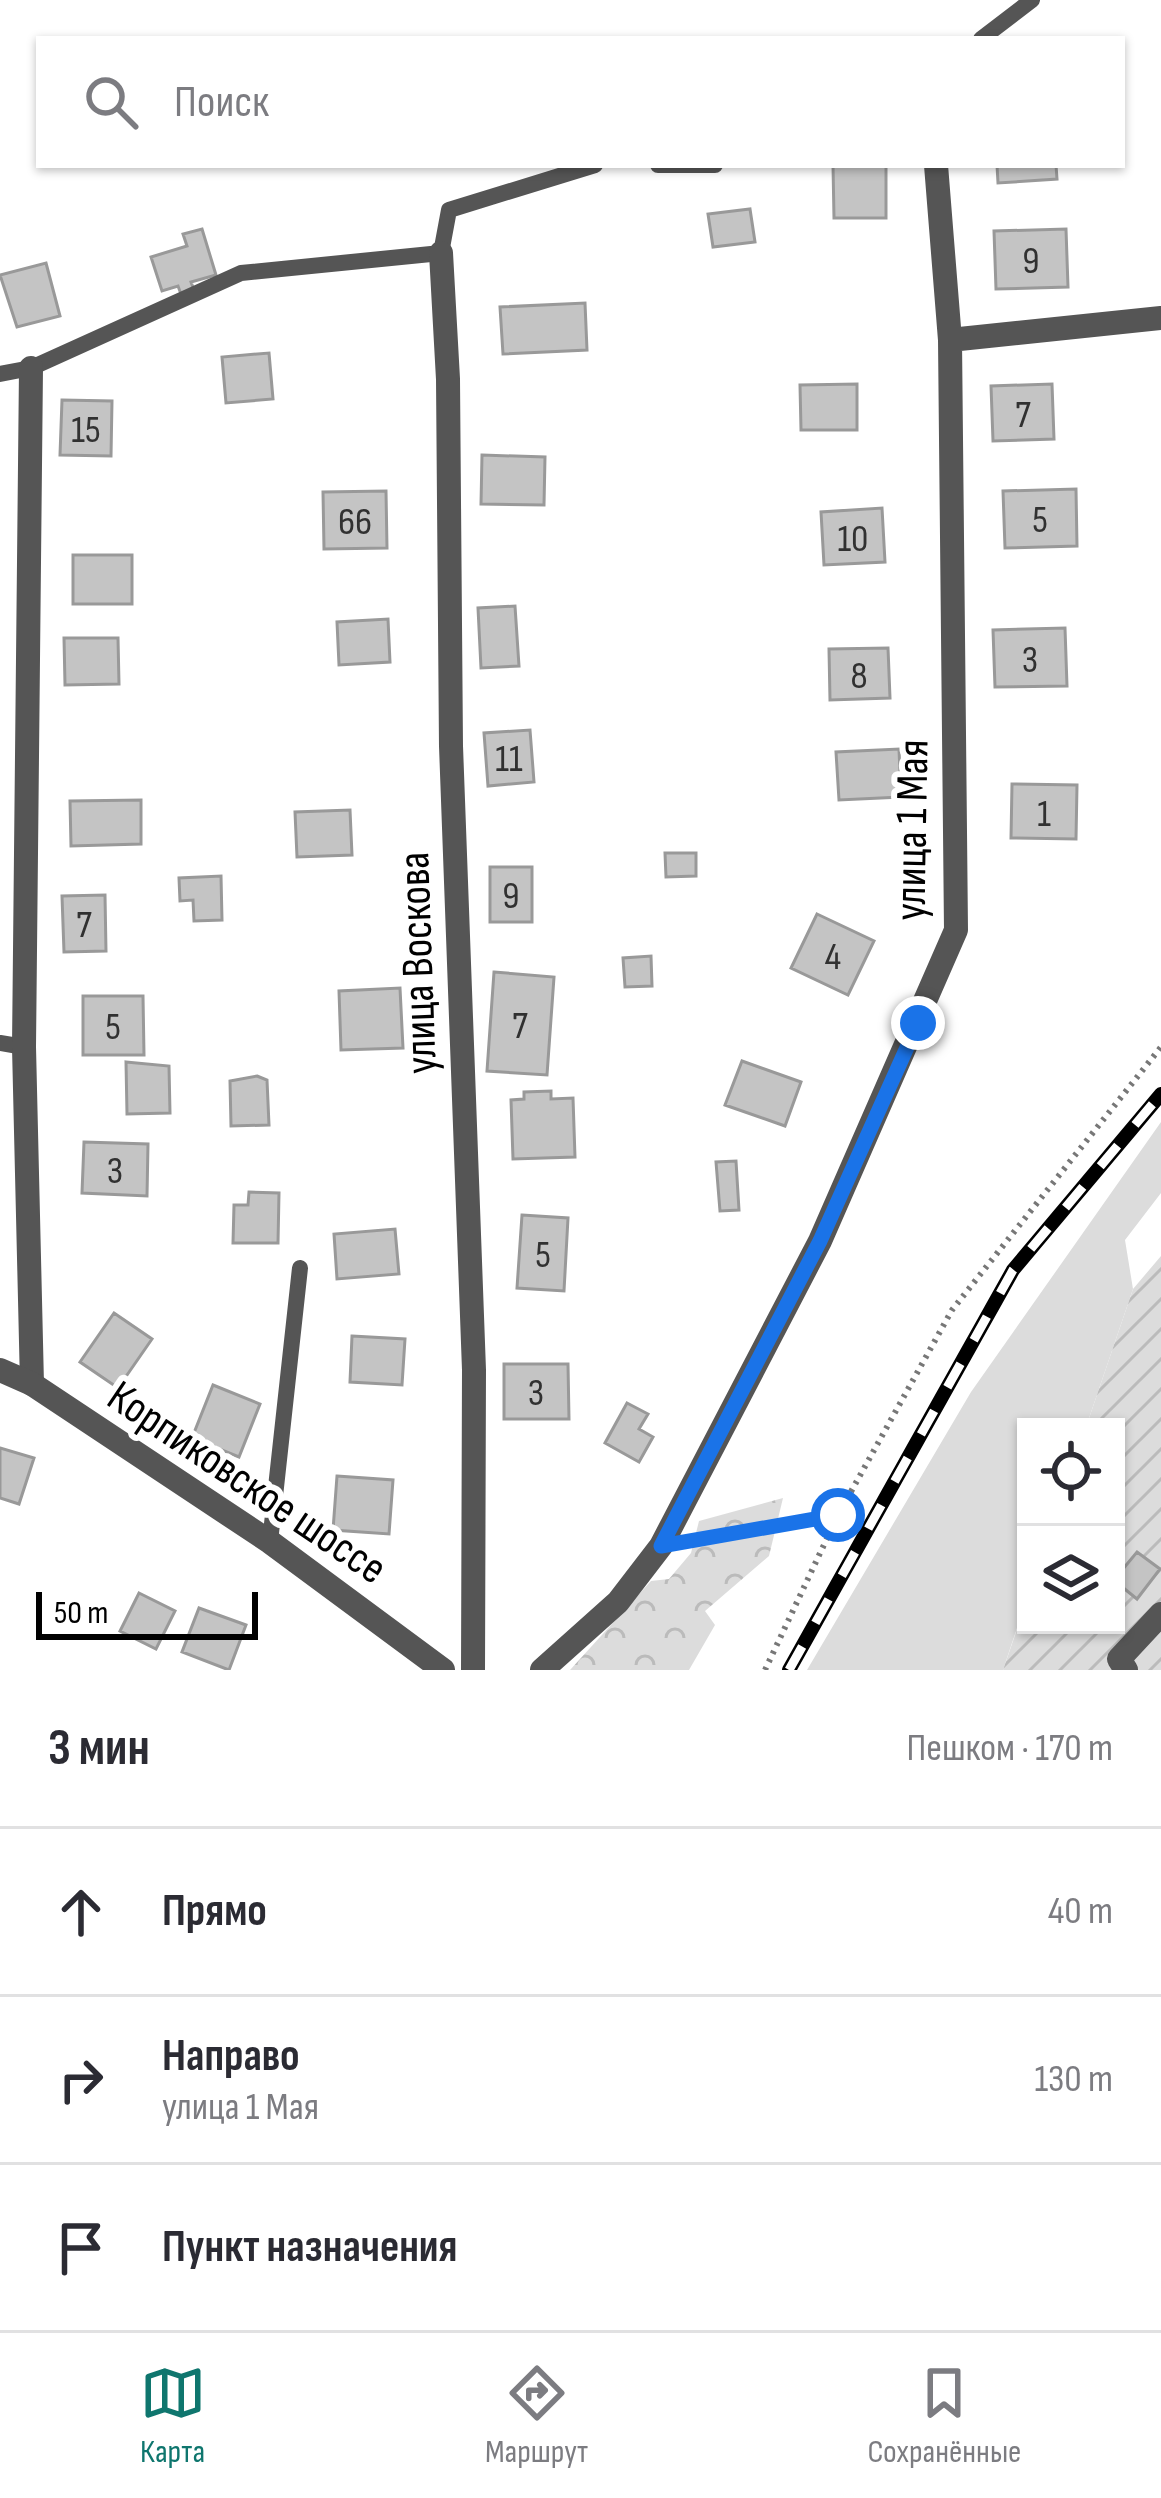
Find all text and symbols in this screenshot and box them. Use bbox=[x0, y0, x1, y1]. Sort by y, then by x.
search box bbox=[36, 36, 1125, 168]
icon: search bbox=[78, 69, 144, 135]
text: Поиск bbox=[174, 75, 269, 130]
house number: 9 bbox=[1022, 238, 1040, 285]
house number: 7 bbox=[1015, 392, 1031, 439]
house number: 15 bbox=[71, 407, 101, 454]
house number: 5 bbox=[1032, 497, 1048, 544]
house number: 66 bbox=[338, 499, 372, 546]
house number: 10 bbox=[837, 516, 869, 563]
house number: 3 bbox=[1022, 637, 1038, 684]
house number: 8 bbox=[850, 653, 868, 700]
house number: 11 bbox=[495, 736, 523, 783]
street label: улица 1 Мая bbox=[883, 739, 942, 921]
house number: 1 bbox=[1037, 791, 1051, 838]
street label: улица Воскова bbox=[387, 851, 450, 1075]
house number: 9 bbox=[502, 873, 520, 920]
house number: 7 bbox=[76, 902, 92, 949]
house number: 4 bbox=[825, 934, 841, 981]
route end bbox=[891, 996, 945, 1050]
house number: 7 bbox=[512, 1003, 528, 1050]
house number: 5 bbox=[105, 1004, 121, 1051]
house number: 3 bbox=[107, 1148, 123, 1195]
house number: 5 bbox=[535, 1232, 551, 1279]
street label: Корпиковское шоссе bbox=[97, 1369, 397, 1597]
house number: 3 bbox=[528, 1370, 544, 1417]
map controls bbox=[1017, 1418, 1125, 1634]
button: locate bbox=[1017, 1418, 1125, 1526]
route start bbox=[811, 1488, 865, 1542]
button: layers bbox=[1017, 1526, 1125, 1634]
scale bar bbox=[36, 1586, 258, 1639]
text: 50 m bbox=[54, 1593, 108, 1633]
text: 3 мин bbox=[48, 1718, 150, 1779]
text: Пешком · 170 m bbox=[906, 1725, 1113, 1772]
icon: ahead bbox=[48, 1879, 114, 1945]
text: Прямо bbox=[162, 1884, 267, 1939]
text: 40 m bbox=[1048, 1888, 1113, 1935]
text: Направо bbox=[162, 2029, 300, 2084]
icon: right bbox=[48, 2047, 114, 2113]
text: 130 m bbox=[1034, 2056, 1113, 2103]
text: улица 1 Мая bbox=[162, 2084, 319, 2131]
icon: arrive bbox=[48, 2215, 114, 2281]
text: Пункт назначения bbox=[162, 2220, 457, 2275]
tab: Карта bbox=[140, 2360, 206, 2472]
tab: Маршрут bbox=[485, 2360, 588, 2472]
tab: Сохранённые bbox=[867, 2360, 1021, 2472]

